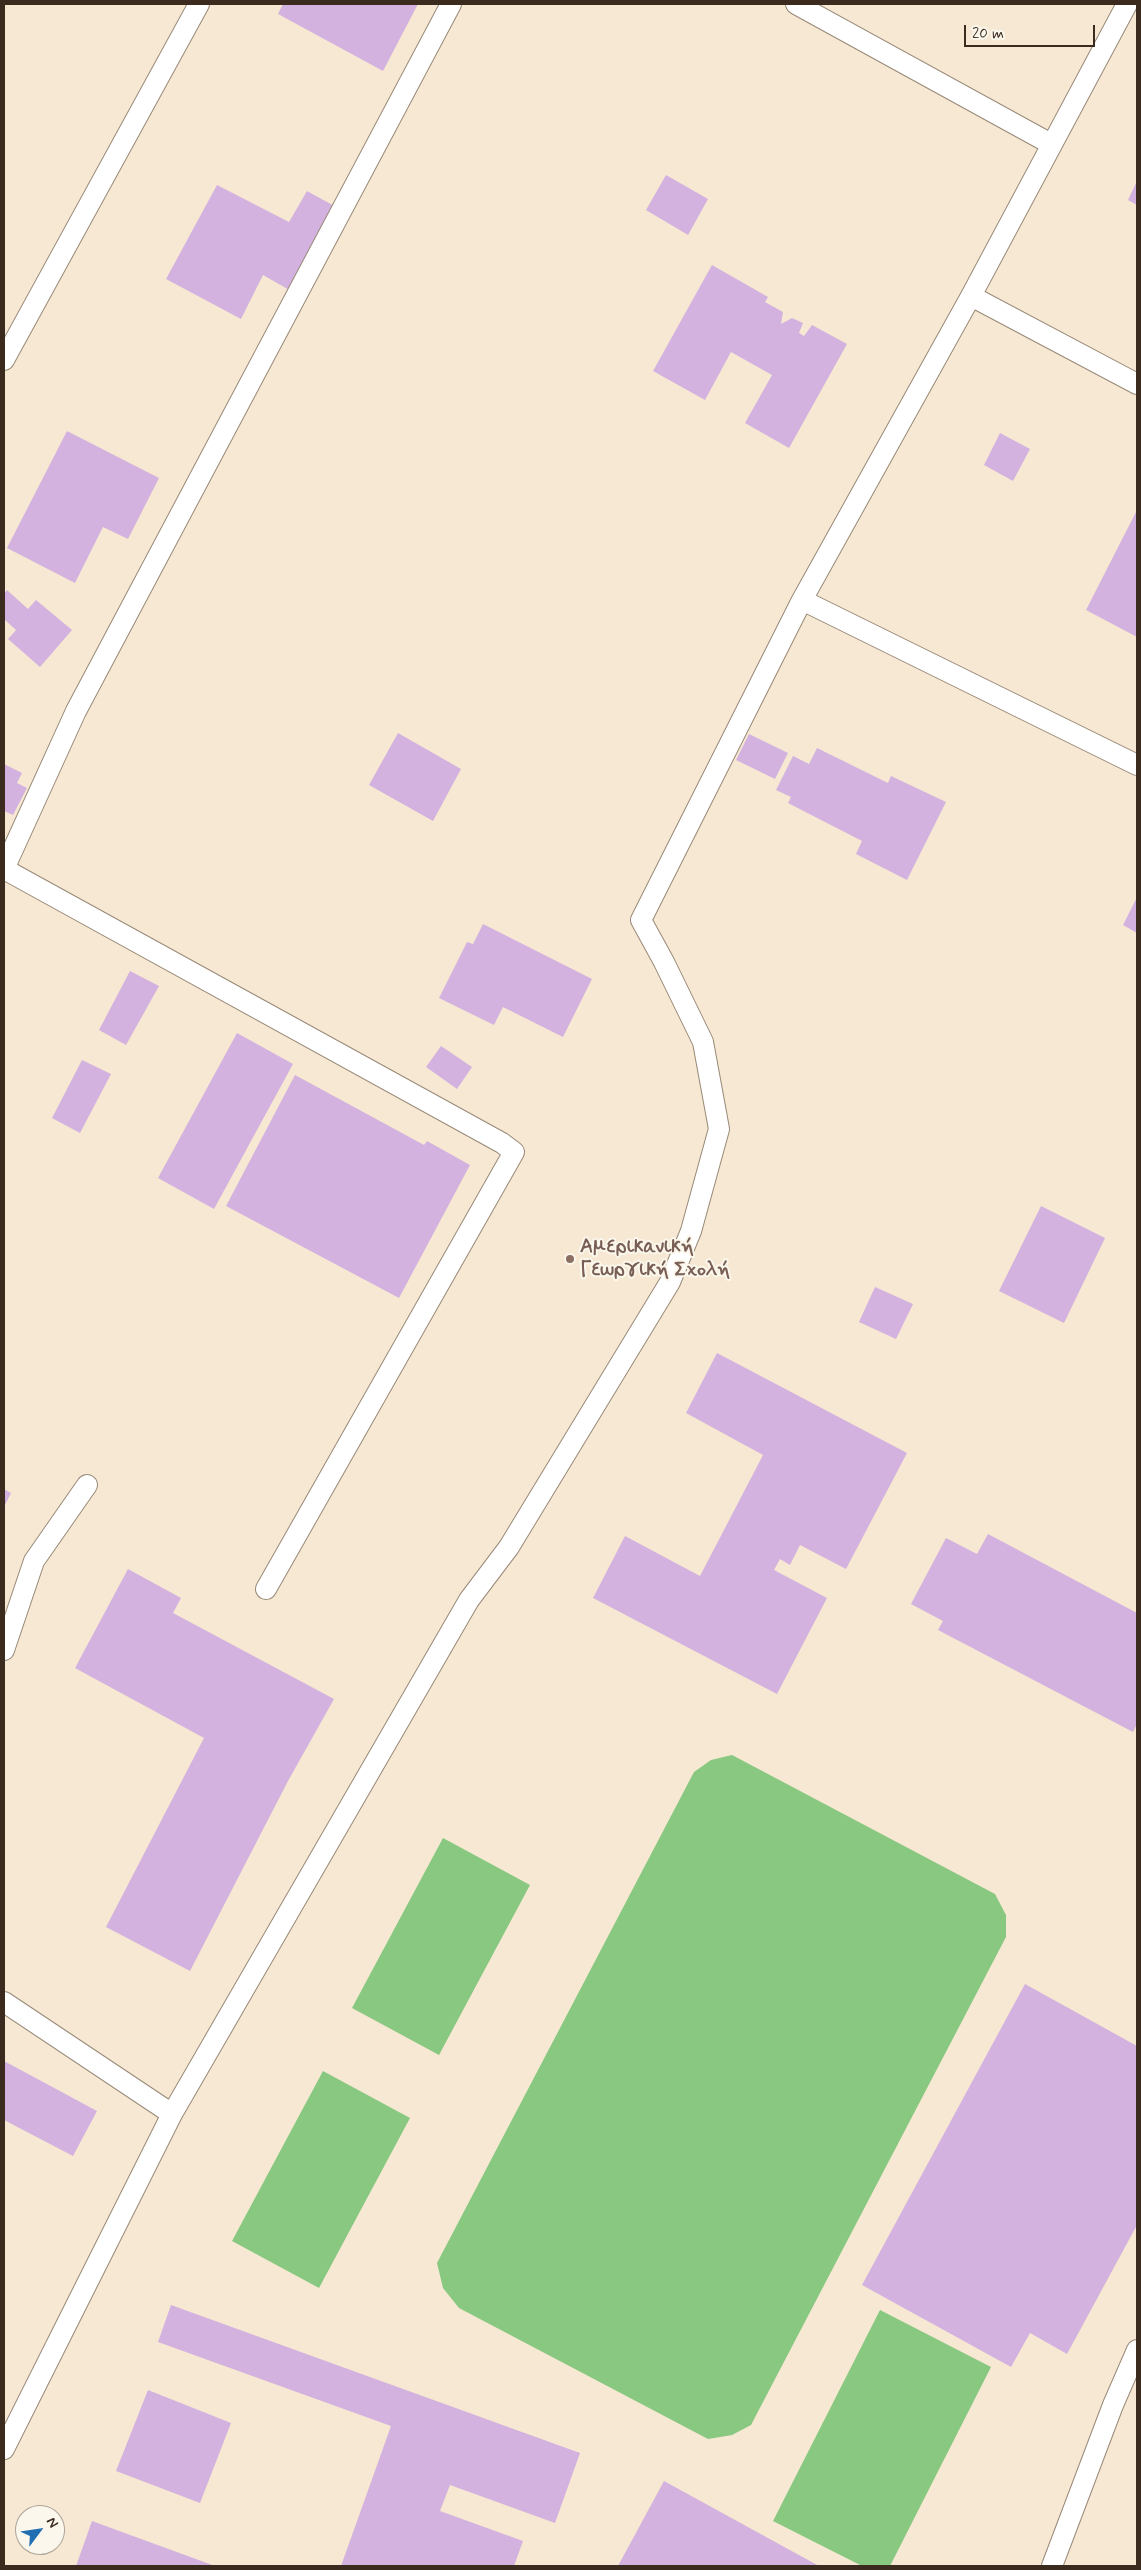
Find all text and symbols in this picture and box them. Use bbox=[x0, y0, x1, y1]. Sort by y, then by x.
scale bar bbox=[966, 15, 1097, 47]
text: 20 m bbox=[972, 24, 1004, 44]
place label: Αμερικανική Γεωργική Σχολή bbox=[580, 1236, 730, 1283]
marker: Αμερικανική Γεωργική Σχολή bbox=[564, 1253, 576, 1265]
north arrow bbox=[15, 2505, 65, 2555]
text: N bbox=[42, 2514, 62, 2531]

